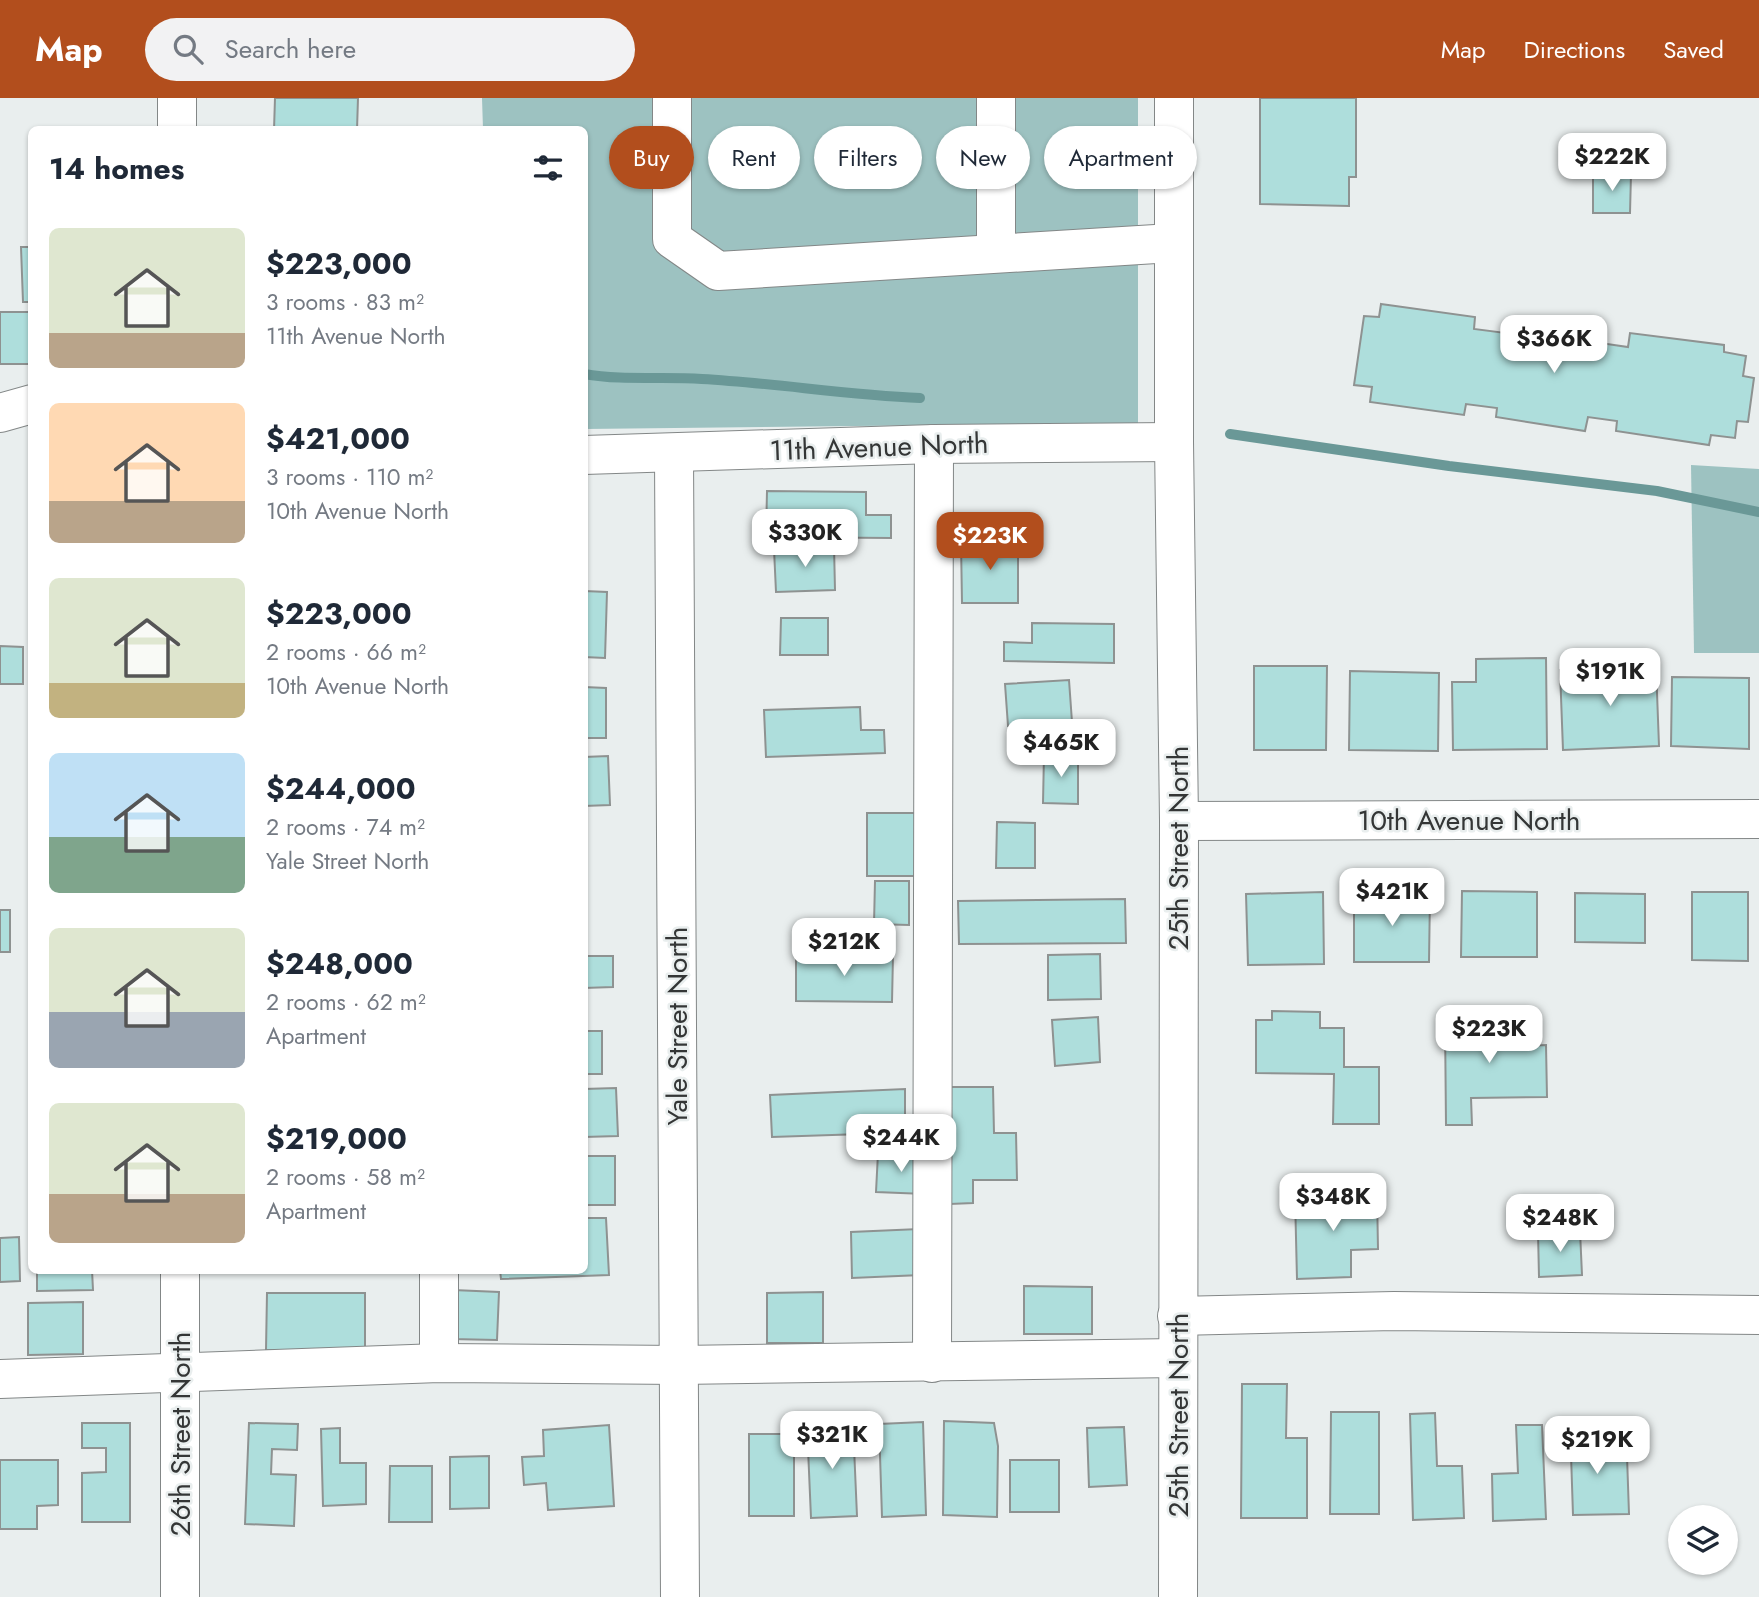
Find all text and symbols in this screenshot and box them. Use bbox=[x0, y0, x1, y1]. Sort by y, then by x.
search box bbox=[145, 18, 635, 81]
text: Map bbox=[35, 26, 103, 73]
icon: search bbox=[169, 30, 207, 68]
text: Search here bbox=[225, 30, 356, 68]
text: Map bbox=[1441, 32, 1486, 67]
text: Directions bbox=[1524, 32, 1625, 67]
text: Saved bbox=[1663, 32, 1724, 67]
chip: Buy bbox=[609, 126, 694, 189]
chip: Rent bbox=[708, 126, 800, 189]
chip: Filters bbox=[814, 126, 922, 189]
chip: New bbox=[936, 126, 1030, 189]
chip: Apartment bbox=[1044, 126, 1197, 189]
pin: $222K bbox=[1563, 134, 1661, 193]
text: $222K bbox=[1574, 139, 1650, 173]
text: 14 homes bbox=[49, 147, 184, 190]
icon: filters bbox=[529, 149, 567, 187]
text: $223,000 bbox=[266, 242, 412, 285]
icon: home bbox=[105, 256, 189, 340]
text: 3 rooms · 83 m² bbox=[266, 285, 424, 319]
pin: $366K bbox=[1505, 316, 1603, 375]
text: 11th Avenue North bbox=[266, 319, 446, 353]
text: $366K bbox=[1516, 321, 1592, 355]
text: $421,000 bbox=[266, 417, 410, 460]
street label: 11th Avenue North bbox=[769, 423, 989, 471]
icon: home bbox=[105, 431, 189, 515]
text: 3 rooms · 110 m² bbox=[266, 460, 433, 494]
text: 10th Avenue North bbox=[266, 494, 449, 528]
pin: $330K bbox=[756, 510, 854, 569]
pin: $223K bbox=[941, 512, 1039, 572]
text: $330K bbox=[768, 515, 842, 549]
text: $223K bbox=[953, 518, 1027, 552]
text: $223,000 bbox=[266, 592, 412, 635]
icon: home bbox=[105, 606, 189, 690]
text: 2 rooms · 66 m² bbox=[266, 635, 426, 669]
pin: $191K bbox=[1561, 648, 1659, 708]
text: $191K bbox=[1575, 654, 1645, 688]
text: 10th Avenue North bbox=[266, 669, 449, 703]
pin: $465K bbox=[1012, 720, 1110, 779]
text: $465K bbox=[1023, 725, 1099, 759]
street label: 25th Street North bbox=[1158, 746, 1199, 950]
text: $244,000 bbox=[266, 767, 416, 810]
icon: home bbox=[105, 781, 189, 865]
street label: 10th Avenue North bbox=[1358, 800, 1580, 841]
text: 2 rooms · 74 m² bbox=[266, 810, 425, 844]
text: Yale Street North bbox=[266, 844, 429, 878]
pin: $421K bbox=[1343, 868, 1441, 928]
text: $421K bbox=[1355, 874, 1429, 908]
pin: $212K bbox=[795, 918, 893, 978]
text: $212K bbox=[808, 924, 880, 958]
street label: Yale Street North bbox=[657, 927, 698, 1125]
text: $248,000 bbox=[266, 942, 413, 985]
icon: home bbox=[105, 956, 189, 1040]
text: 2 rooms · 62 m² bbox=[266, 985, 426, 1019]
pin: $223K bbox=[1440, 1006, 1538, 1065]
text: $223K bbox=[1452, 1011, 1526, 1045]
text: Apartment bbox=[266, 1019, 366, 1053]
pin: $244K bbox=[852, 1114, 950, 1174]
text: $219,000 bbox=[266, 1117, 407, 1160]
text: $244K bbox=[862, 1120, 940, 1154]
icon: home bbox=[105, 1131, 189, 1215]
text: 2 rooms · 58 m² bbox=[266, 1160, 425, 1194]
pin: $348K bbox=[1284, 1174, 1382, 1233]
text: $348K bbox=[1295, 1179, 1371, 1213]
text: Apartment bbox=[266, 1194, 366, 1228]
pin: $248K bbox=[1511, 1194, 1609, 1254]
text: $248K bbox=[1522, 1200, 1598, 1234]
street label: 25th Street North bbox=[1158, 1313, 1199, 1517]
street label: 26th Street North bbox=[160, 1331, 201, 1537]
pin: $321K bbox=[783, 1412, 881, 1471]
pin: $219K bbox=[1548, 1416, 1646, 1476]
text: $321K bbox=[796, 1417, 868, 1451]
text: $219K bbox=[1561, 1422, 1633, 1456]
map controls bbox=[1668, 1505, 1738, 1575]
button: layers bbox=[1668, 1505, 1738, 1575]

